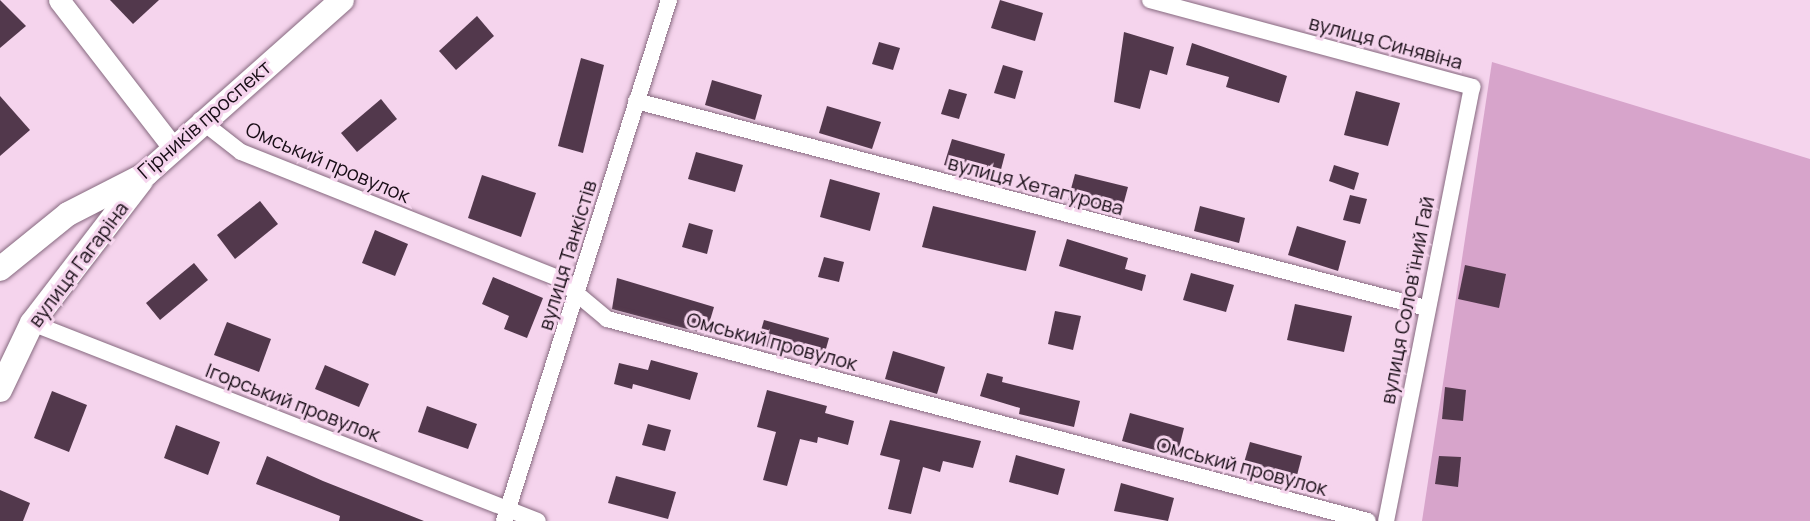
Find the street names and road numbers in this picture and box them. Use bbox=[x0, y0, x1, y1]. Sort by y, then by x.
street label: вулиця Синявіна bbox=[1307, 10, 1465, 74]
street label: Гірників проспект bbox=[132, 55, 276, 183]
street label: Омський провулок bbox=[242, 117, 414, 207]
street label: вулиця Хетагурова bbox=[946, 150, 1126, 220]
street label: вулиця Танкістів bbox=[533, 177, 601, 333]
street label: вулиця Солов'їний Гай bbox=[1375, 194, 1439, 406]
street label: вулиця Гагаріна bbox=[23, 197, 133, 331]
street label: Омський провулок bbox=[684, 307, 860, 375]
street label: Ігорський провулок bbox=[202, 358, 384, 446]
street label: Омський провулок bbox=[1154, 432, 1330, 500]

